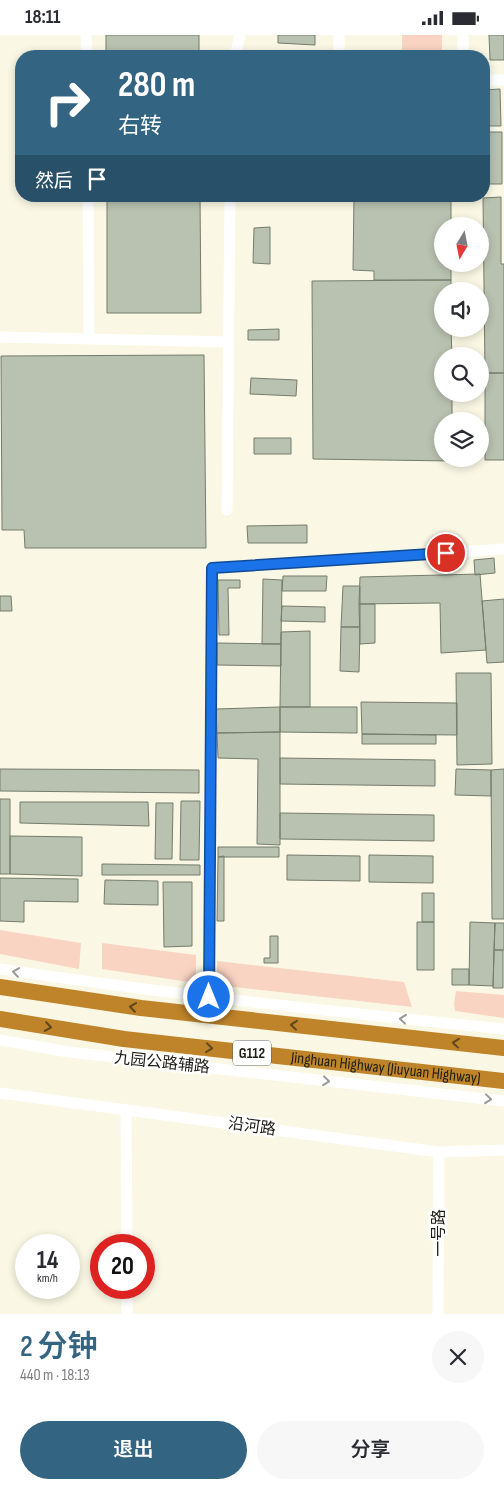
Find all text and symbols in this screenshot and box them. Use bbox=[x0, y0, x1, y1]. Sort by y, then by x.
text: 18:11 bbox=[25, 6, 61, 29]
text: 280 m bbox=[118, 64, 195, 107]
icon: right bbox=[35, 70, 100, 135]
text: 右转 bbox=[118, 113, 162, 140]
icon: arrive bbox=[83, 165, 111, 193]
text: 然后 bbox=[35, 170, 73, 193]
north arrow bbox=[434, 217, 489, 273]
map controls bbox=[434, 217, 489, 467]
button: sound bbox=[434, 282, 489, 337]
button: search bbox=[434, 347, 489, 402]
button: layers bbox=[434, 412, 489, 467]
pin bbox=[425, 532, 467, 574]
icon: arrive bbox=[432, 539, 460, 567]
one-way arrow bbox=[12, 967, 20, 978]
position arrow bbox=[182, 970, 234, 1022]
one-way arrow bbox=[128, 1002, 136, 1013]
one-way arrow bbox=[399, 1014, 407, 1025]
one-way arrow bbox=[290, 1020, 298, 1031]
one-way arrow bbox=[44, 1021, 52, 1031]
one-way arrow bbox=[451, 1038, 459, 1049]
road number: G112 bbox=[233, 1041, 271, 1065]
one-way arrow bbox=[205, 1042, 213, 1053]
street label: Jinghuan Highway (Jiuyuan Highway) bbox=[289, 1048, 481, 1088]
street label: 九园公路辅路 bbox=[113, 1049, 211, 1077]
one-way arrow bbox=[322, 1075, 330, 1086]
one-way arrow bbox=[484, 1093, 492, 1104]
street label: 沿河路 bbox=[227, 1114, 277, 1140]
street label: 一号路 bbox=[430, 1209, 449, 1257]
speed limit sign: 20 bbox=[90, 1234, 155, 1299]
text: 14 bbox=[37, 1245, 58, 1276]
text: km/h bbox=[37, 1271, 58, 1286]
text: 2 分钟 bbox=[20, 1329, 98, 1365]
button: close bbox=[432, 1331, 484, 1383]
text: 440 m · 18:13 bbox=[20, 1366, 90, 1385]
button: 退出 bbox=[20, 1421, 247, 1479]
button: 分享 bbox=[257, 1421, 484, 1479]

